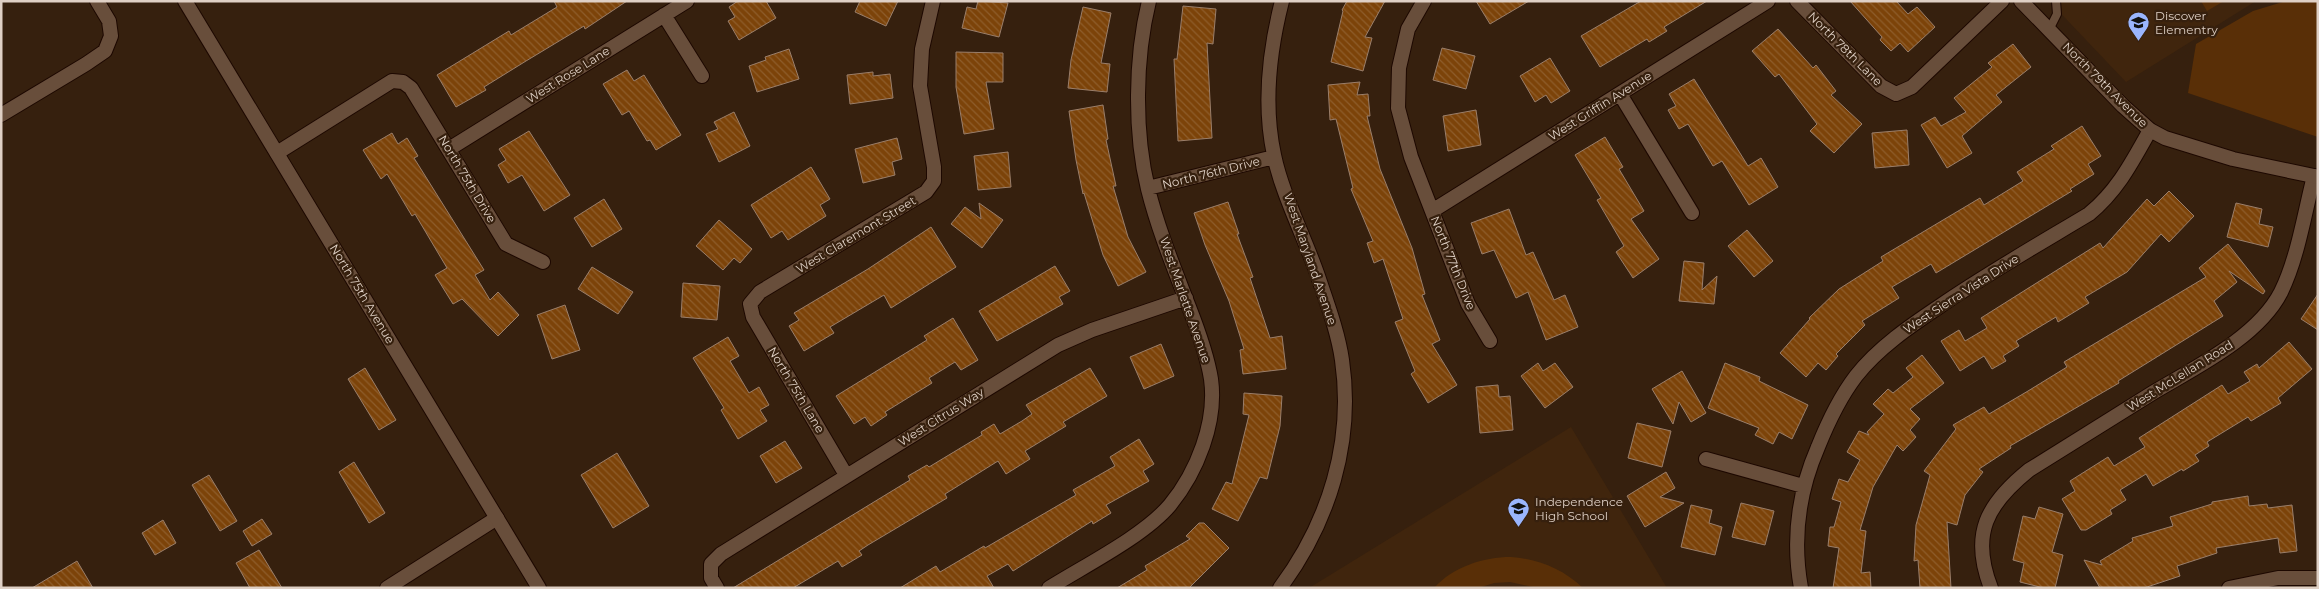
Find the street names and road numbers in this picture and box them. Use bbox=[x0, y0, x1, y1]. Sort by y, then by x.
street label: North 78th Lane bbox=[1805, 9, 1885, 89]
street label: North 79th Avenue bbox=[2060, 39, 2151, 130]
street label: West Rose Lane bbox=[523, 43, 612, 106]
street label: West Griffin Avenue bbox=[1545, 68, 1654, 143]
street label: North 75th Drive bbox=[435, 132, 500, 225]
street label: North 76th Drive bbox=[1160, 153, 1261, 192]
street label: West Maryland Avenue bbox=[1281, 191, 1340, 327]
street label: West Claremont Street bbox=[793, 193, 919, 276]
street label: North 77th Drive bbox=[1428, 214, 1479, 312]
street label: West Marlette Avenue bbox=[1157, 235, 1214, 365]
street label: North 75th Avenue bbox=[327, 241, 398, 346]
street label: West Sierra Vista Drive bbox=[1900, 251, 2021, 336]
street label: West McLellan Road bbox=[2124, 337, 2236, 414]
street label: North 75th Lane bbox=[765, 344, 828, 435]
street label: West Citrus Way bbox=[895, 384, 987, 449]

